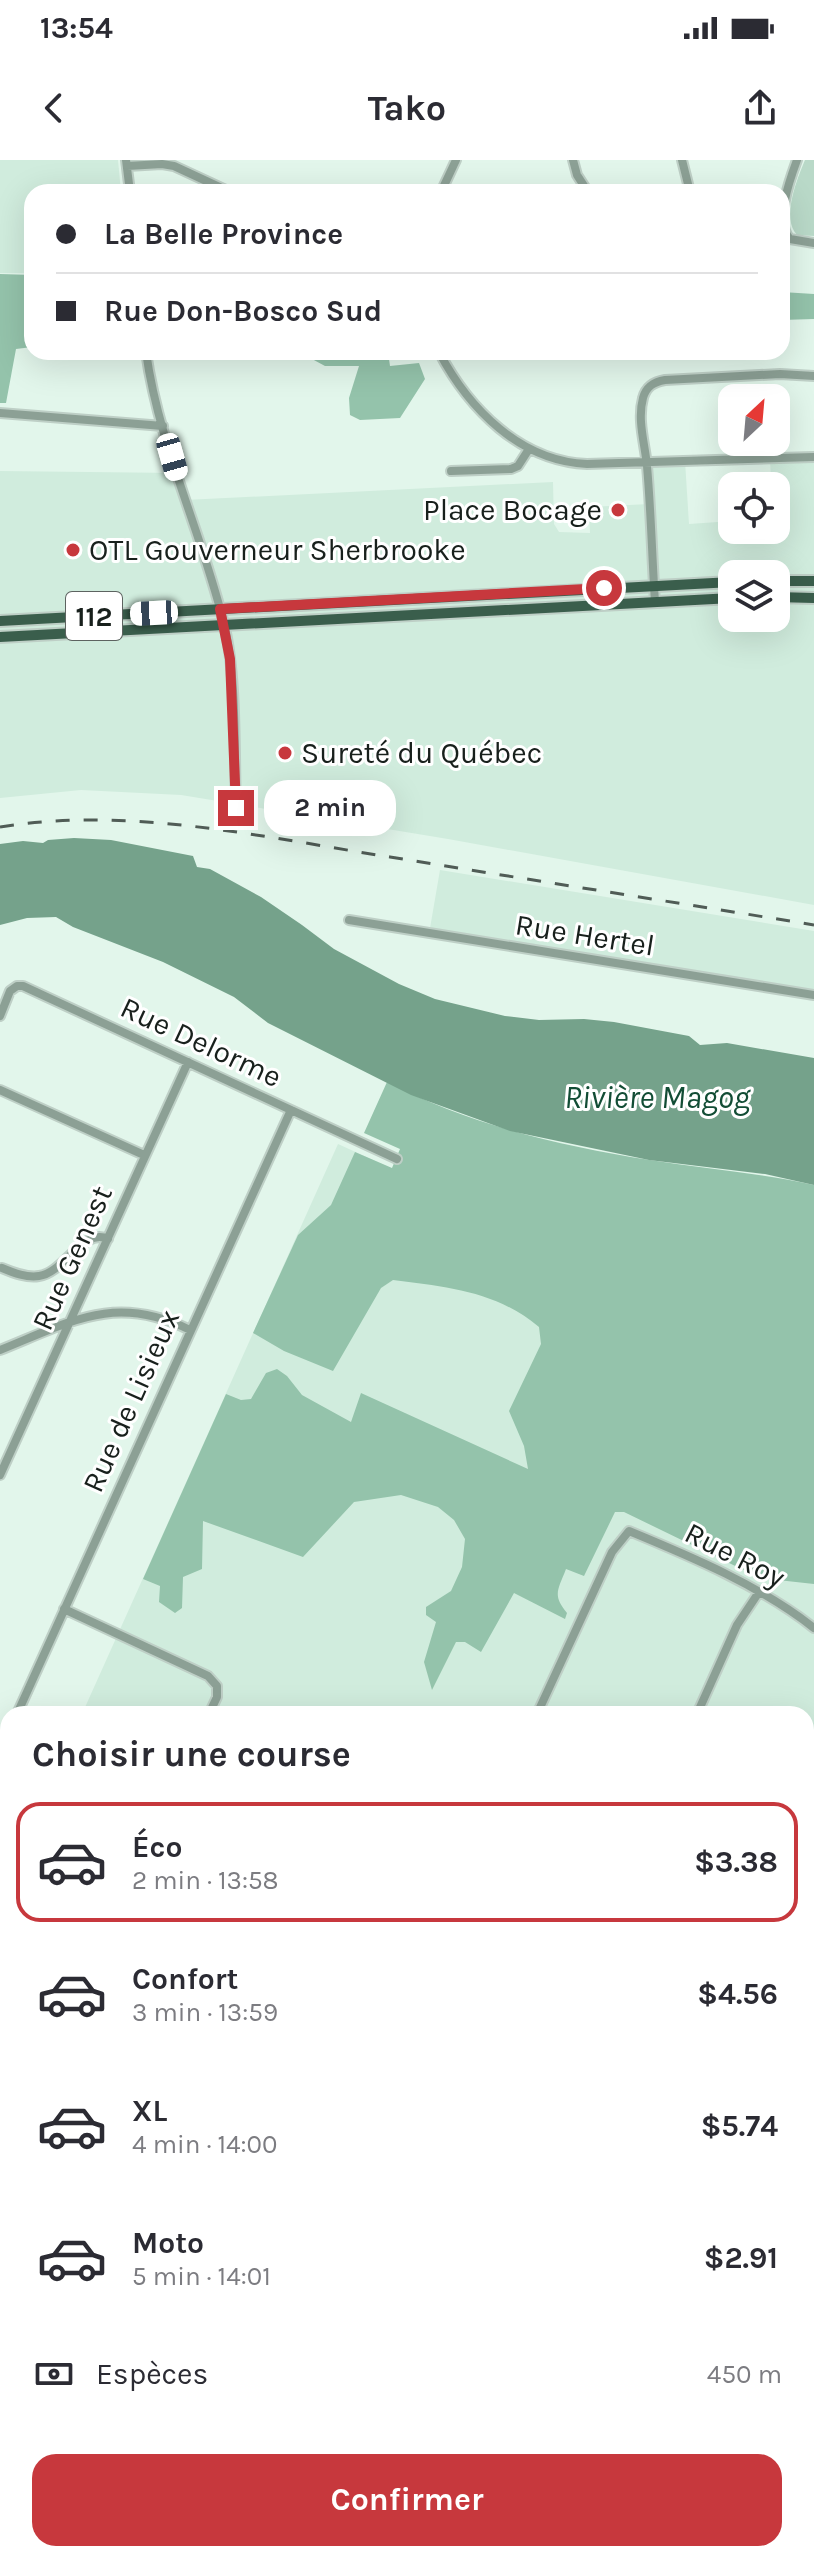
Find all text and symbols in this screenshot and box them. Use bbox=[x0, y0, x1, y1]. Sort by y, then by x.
text: 13:54 bbox=[40, 10, 113, 46]
icon: back bbox=[32, 86, 76, 130]
icon: share bbox=[738, 86, 782, 130]
text: Tako bbox=[368, 87, 446, 129]
text: La Belle Province bbox=[104, 216, 343, 252]
text: Rue Don-Bosco Sud bbox=[104, 293, 382, 329]
north arrow bbox=[718, 384, 790, 456]
map controls bbox=[718, 384, 790, 632]
car bbox=[154, 431, 190, 483]
button: locate bbox=[718, 472, 790, 544]
place label: Place Bocage bbox=[423, 492, 602, 528]
marker: Place Bocage bbox=[609, 501, 627, 519]
place label: OTL Gouverneur Sherbrooke bbox=[89, 532, 466, 568]
marker: OTL Gouverneur Sherbrooke bbox=[64, 541, 82, 559]
button: layers bbox=[718, 560, 790, 632]
route start bbox=[586, 570, 622, 606]
road number: 112 bbox=[66, 592, 122, 640]
car bbox=[129, 600, 179, 626]
place label: Sureté du Québec bbox=[301, 735, 542, 771]
marker: Sureté du Québec bbox=[276, 744, 294, 762]
callout: 2 min bbox=[264, 780, 396, 836]
route end bbox=[218, 790, 254, 826]
text: 2 min bbox=[294, 792, 366, 823]
street label: Rue Hertel bbox=[513, 906, 657, 964]
street label: Rue Delorme bbox=[115, 989, 287, 1095]
water label: Rivière Magog bbox=[564, 1079, 752, 1116]
street label: Rue Genest bbox=[24, 1180, 120, 1336]
street label: Rue de Lisieux bbox=[75, 1304, 187, 1498]
street label: Rue Roy bbox=[679, 1514, 791, 1596]
text: Choisir une course bbox=[32, 1733, 351, 1775]
icon: car bbox=[36, 1826, 108, 1898]
text: Éco bbox=[132, 1829, 182, 1865]
text: $3.38 bbox=[694, 1844, 778, 1880]
text: 2 min · 13:58 bbox=[132, 1865, 279, 1896]
icon: car bbox=[36, 1958, 108, 2030]
text: Confort bbox=[132, 1961, 238, 1997]
text: $4.56 bbox=[697, 1976, 778, 2012]
text: 3 min · 13:59 bbox=[132, 1997, 278, 2028]
icon: car bbox=[36, 2090, 108, 2162]
text: XL bbox=[132, 2093, 167, 2129]
text: $5.74 bbox=[701, 2108, 778, 2144]
text: 4 min · 14:00 bbox=[132, 2129, 277, 2160]
icon: car bbox=[36, 2222, 108, 2294]
text: Moto bbox=[132, 2225, 204, 2261]
text: $2.91 bbox=[704, 2240, 778, 2276]
text: 5 min · 14:01 bbox=[132, 2261, 271, 2292]
icon: cash bbox=[32, 2352, 76, 2396]
text: Espèces bbox=[96, 2356, 208, 2392]
text: 450 m bbox=[707, 2359, 782, 2390]
button: Confirmer bbox=[32, 2454, 782, 2546]

